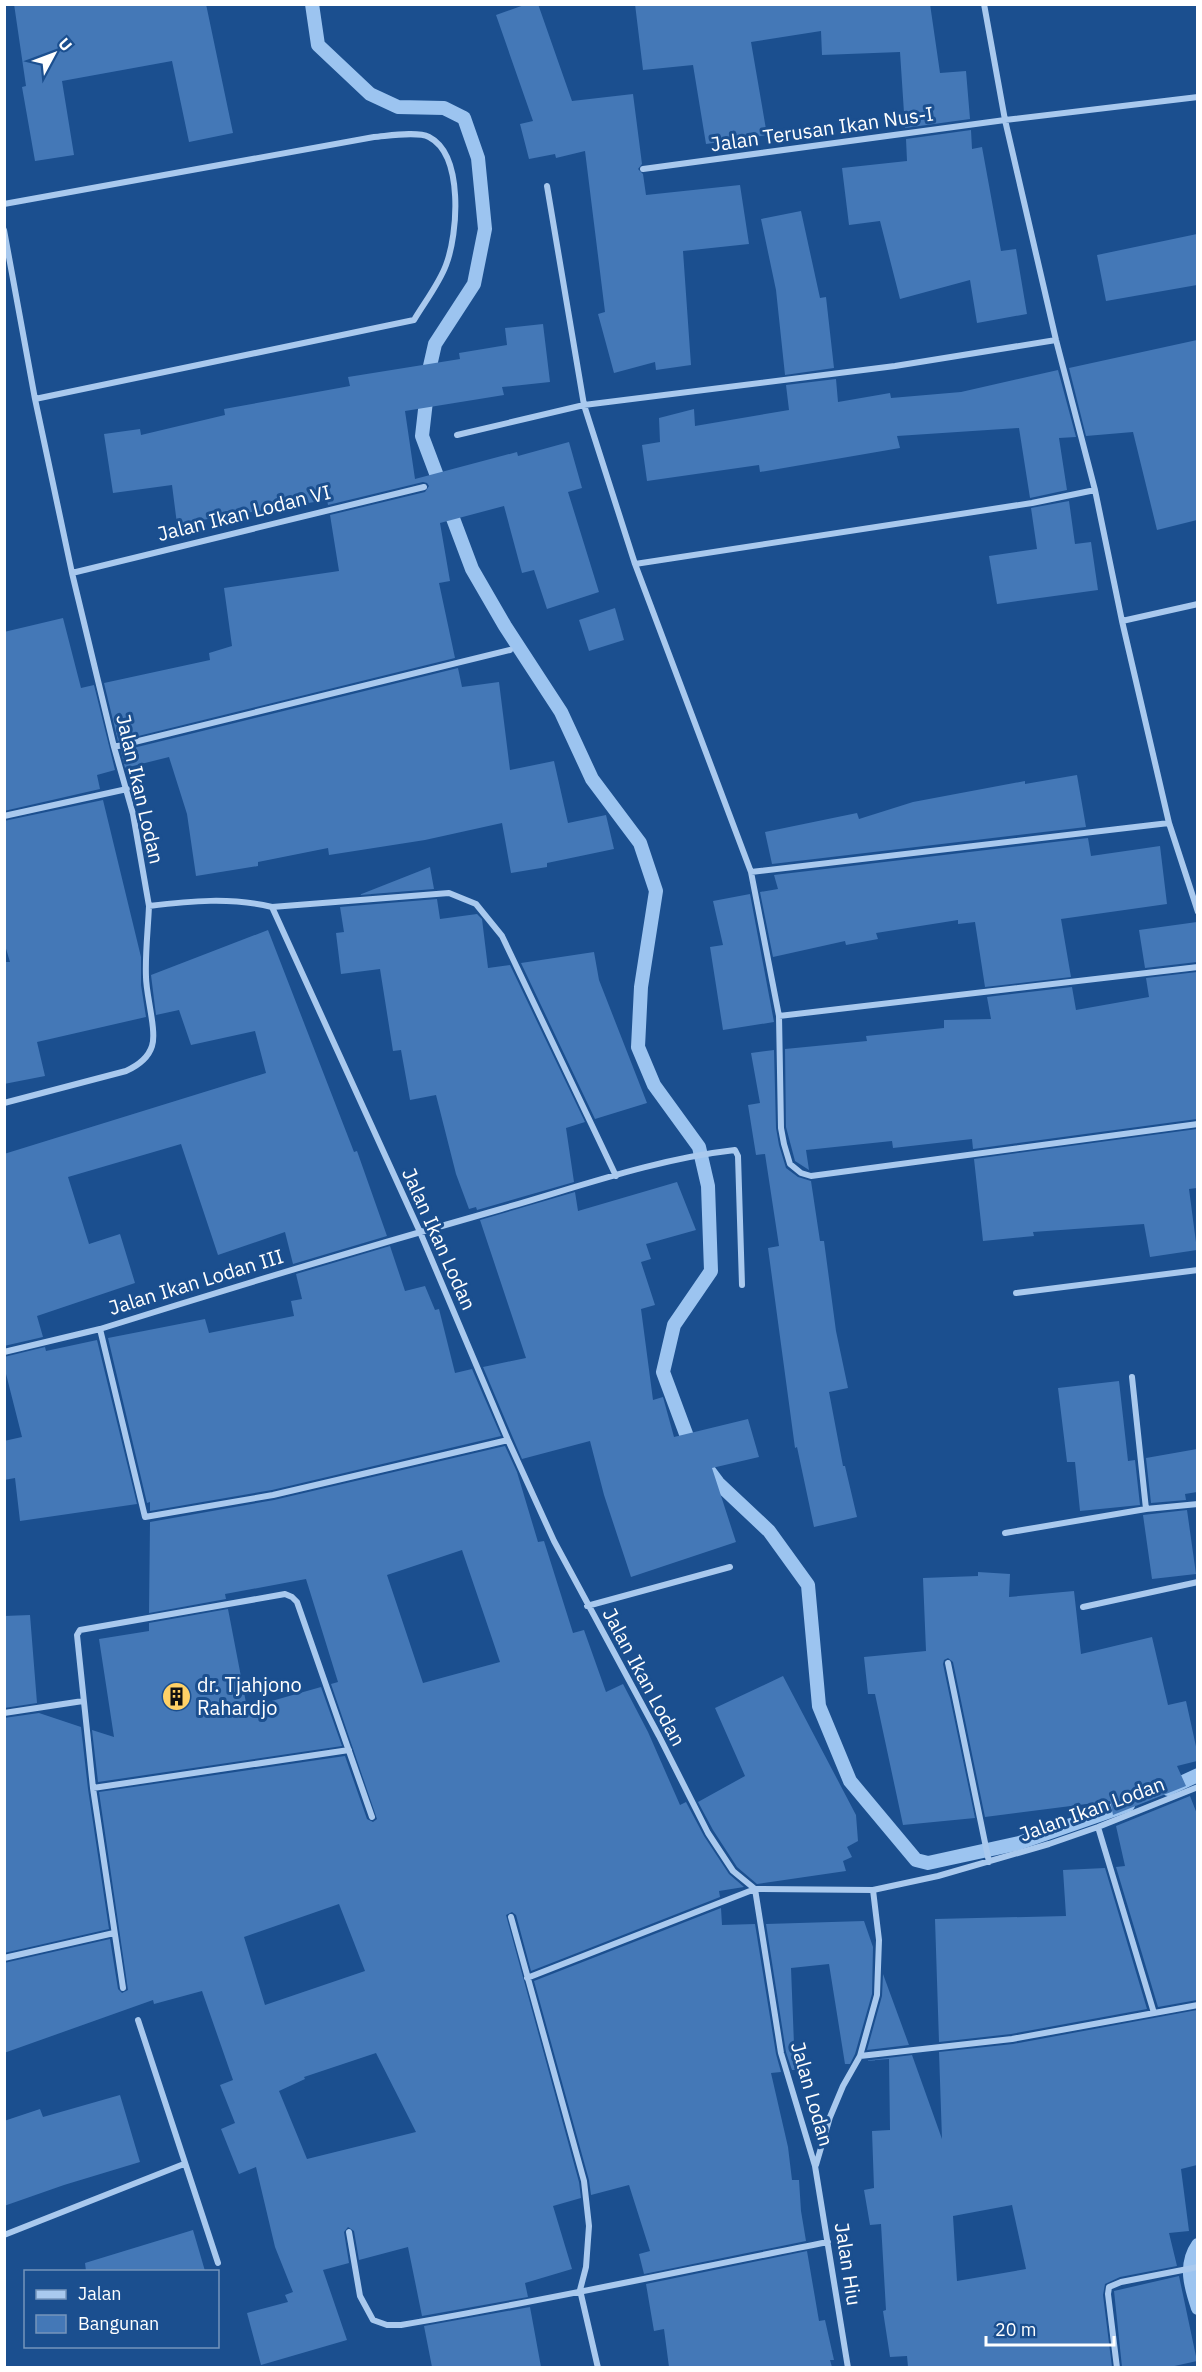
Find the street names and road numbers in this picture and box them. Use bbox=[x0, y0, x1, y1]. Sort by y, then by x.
street label: Jalan Terusan Ikan Nus-I bbox=[709, 99, 935, 158]
street label: Jalan Ikan Lodan VI bbox=[154, 478, 333, 547]
street label: Jalan Ikan Lodan bbox=[110, 711, 171, 866]
street label: Jalan Ikan Lodan bbox=[396, 1163, 483, 1314]
street label: Jalan Ikan Lodan III bbox=[105, 1242, 287, 1321]
street label: Jalan Ikan Lodan bbox=[597, 1603, 692, 1751]
street label: Jalan Ikan Lodan bbox=[1015, 1770, 1168, 1847]
street label: Jalan Lodan bbox=[785, 2038, 840, 2149]
street label: Jalan Hiu bbox=[829, 2221, 868, 2307]

